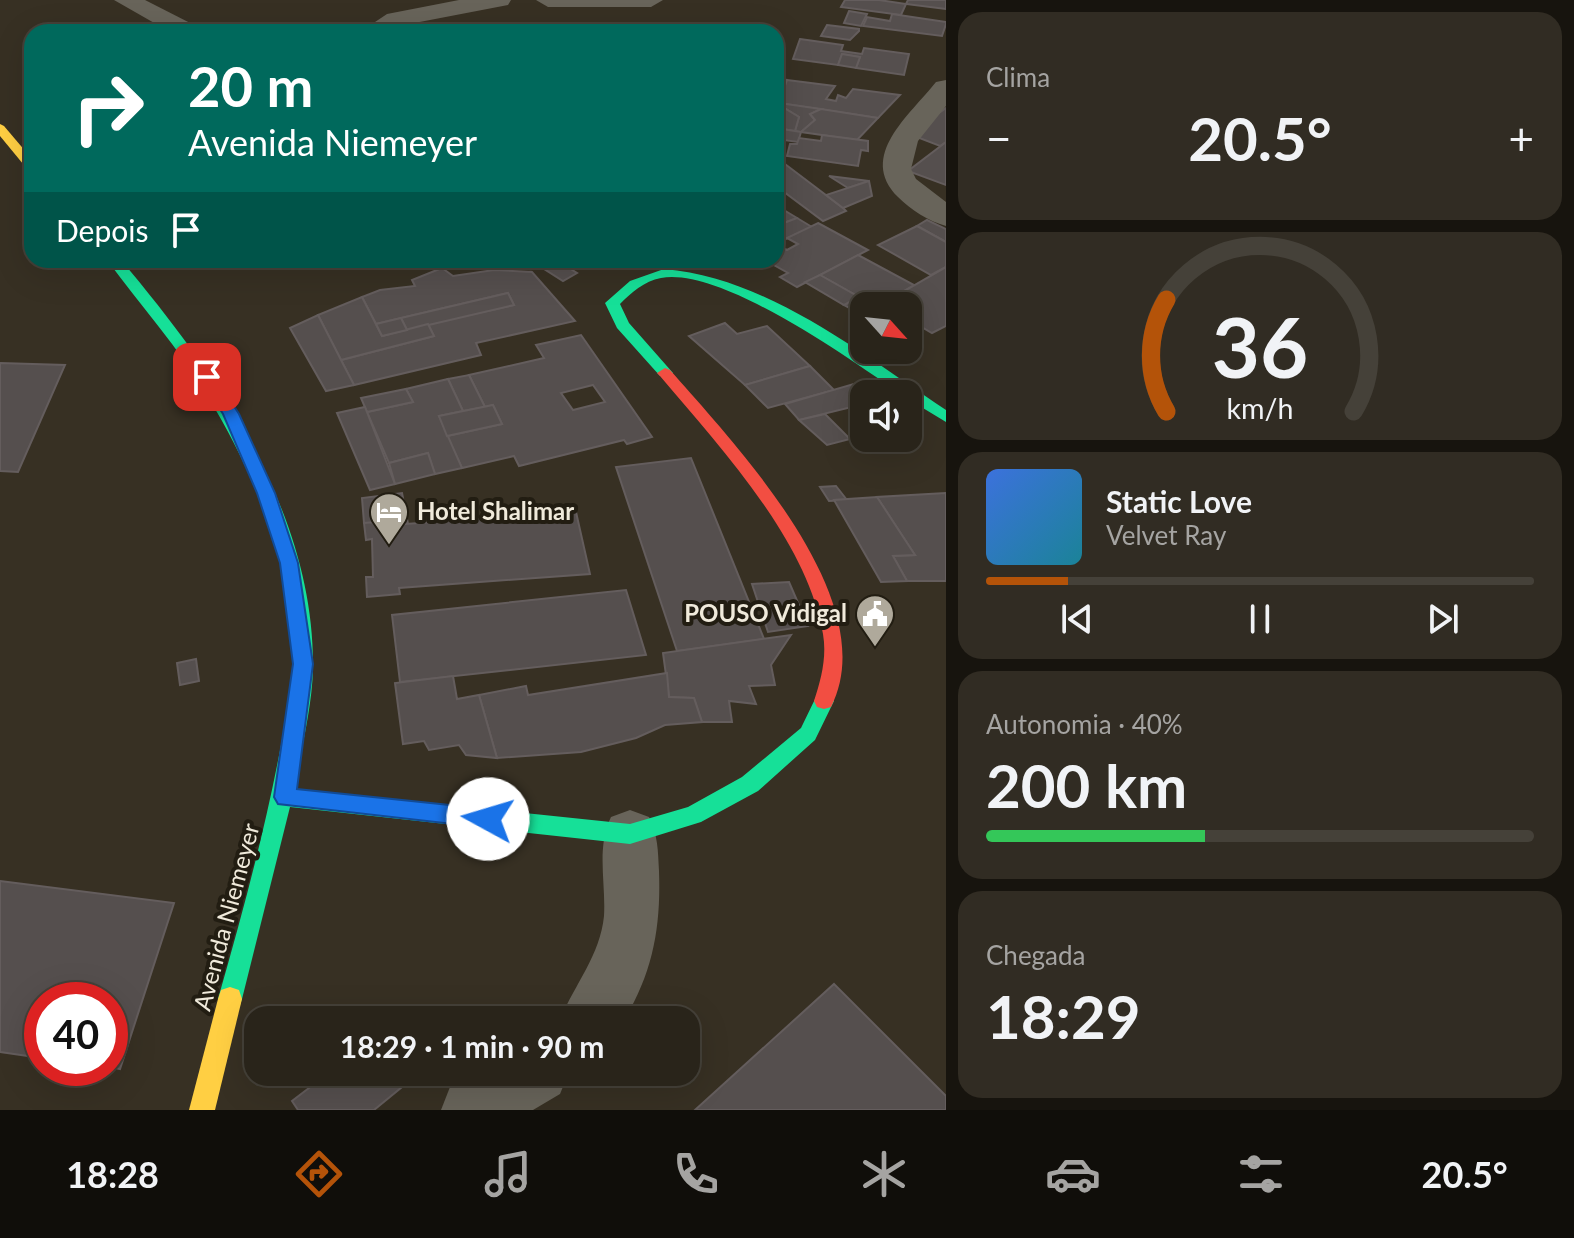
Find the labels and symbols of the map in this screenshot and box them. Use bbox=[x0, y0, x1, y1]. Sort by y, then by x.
north arrow bbox=[850, 292, 922, 364]
pin bbox=[173, 343, 241, 411]
hotel icon: Hotel Shalimar bbox=[368, 491, 410, 546]
place label: Hotel Shalimar bbox=[417, 496, 574, 525]
public building icon: POUSO Vidigal bbox=[854, 593, 896, 648]
place label: POUSO Vidigal bbox=[684, 598, 847, 627]
position arrow bbox=[446, 777, 530, 861]
street label: Avenida Niemeyer bbox=[187, 819, 265, 1013]
speed limit sign: 40 bbox=[24, 982, 128, 1086]

